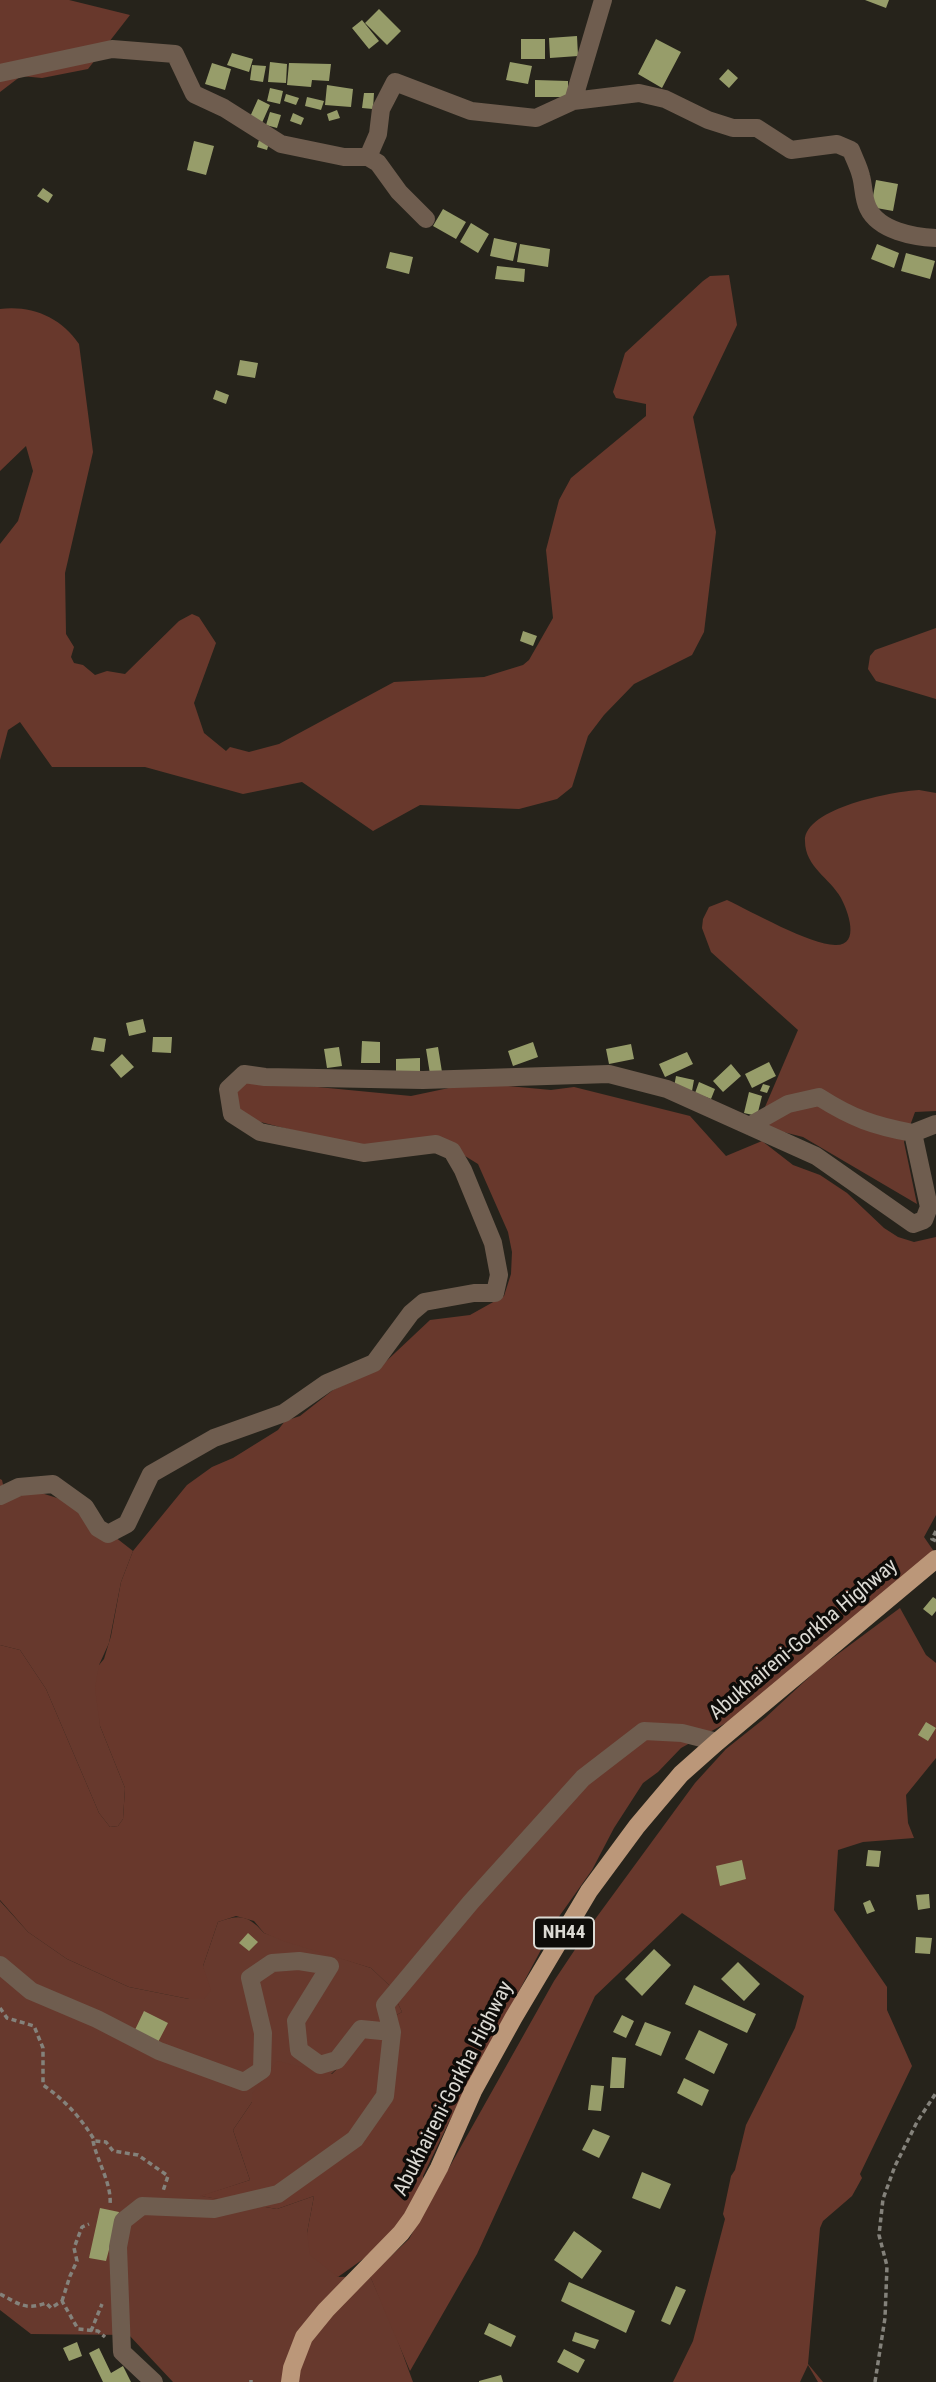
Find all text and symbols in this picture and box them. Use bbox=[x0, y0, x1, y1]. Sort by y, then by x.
street label: Abukhaireni-Gorkha Highway bbox=[705, 1554, 903, 1726]
road number: NH44 bbox=[534, 1918, 594, 1949]
street label: Abukhaireni-Gorkha Highway bbox=[389, 1977, 519, 2201]

